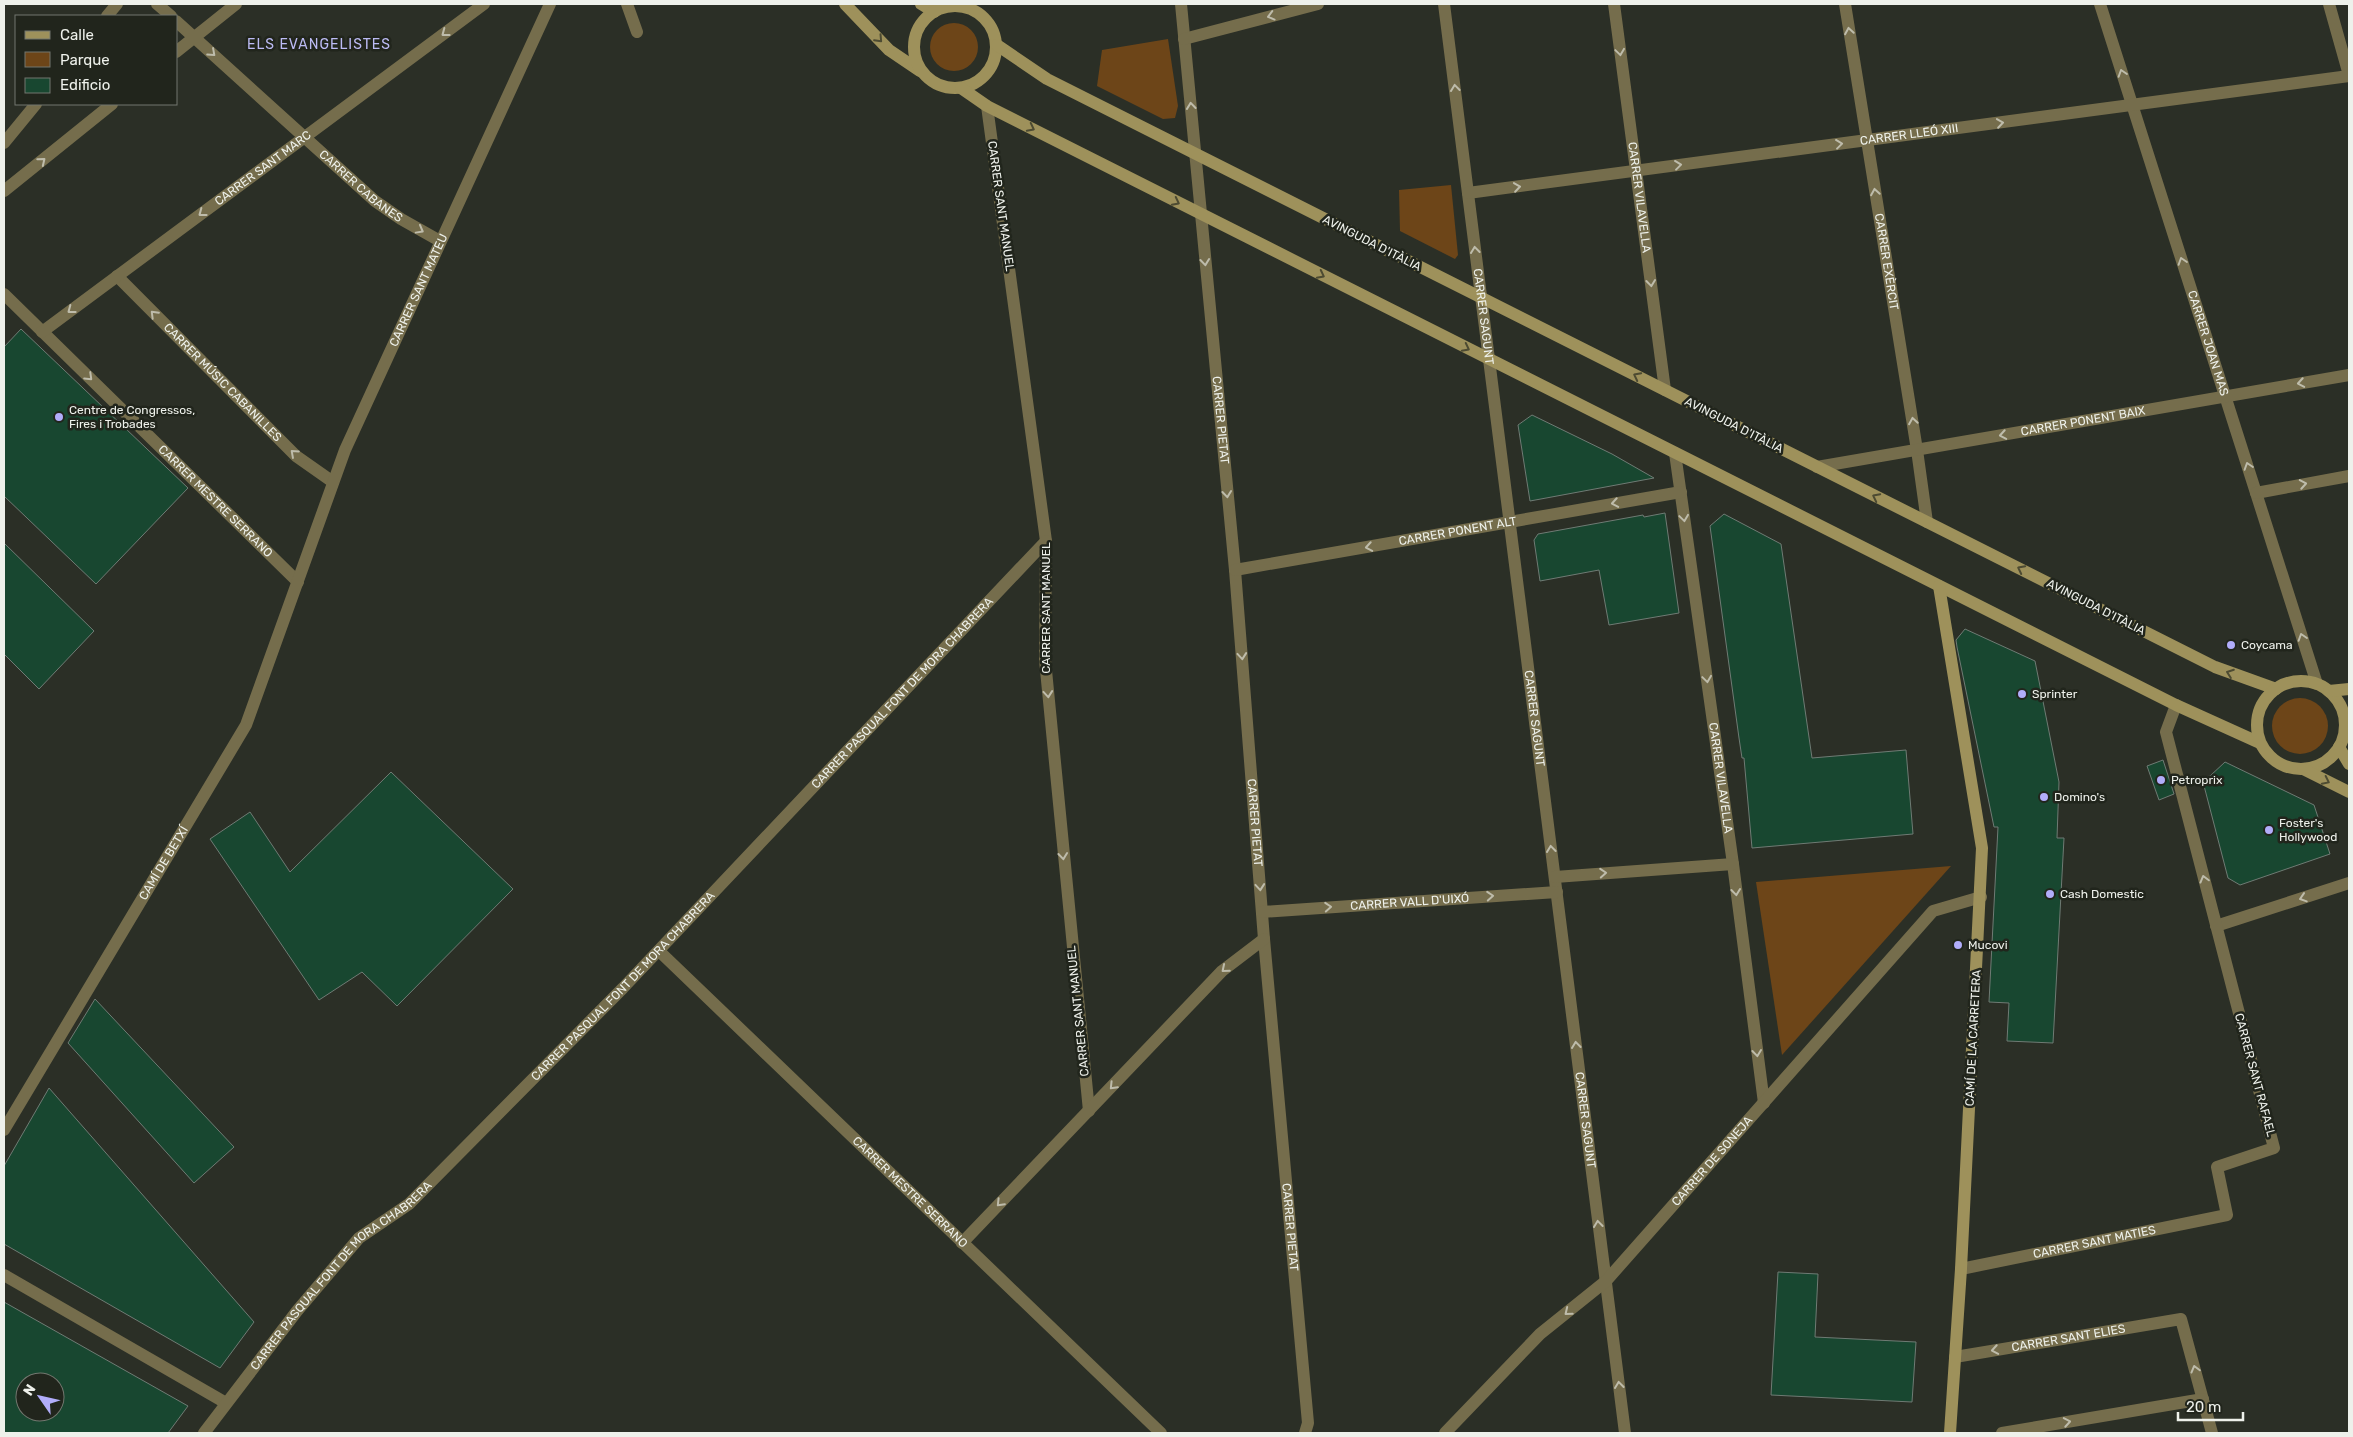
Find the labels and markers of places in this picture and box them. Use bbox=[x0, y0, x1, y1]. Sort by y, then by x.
place label: Centre de Congressos, Fires i Trobades bbox=[69, 403, 195, 431]
marker: Centre de Congressos, Fires i Trobades bbox=[53, 411, 65, 423]
place label: Coycama bbox=[2241, 638, 2293, 652]
marker: Coycama bbox=[2225, 639, 2237, 651]
place label: Sprinter bbox=[2032, 687, 2078, 701]
marker: Sprinter bbox=[2016, 688, 2028, 700]
place label: Petroprix bbox=[2171, 773, 2223, 787]
marker: Petroprix bbox=[2155, 774, 2167, 786]
place label: Domino's bbox=[2054, 790, 2105, 804]
marker: Domino's bbox=[2038, 791, 2050, 803]
place label: Foster's Hollywood bbox=[2279, 816, 2337, 844]
marker: Foster's Hollywood bbox=[2263, 824, 2275, 836]
place label: Cash Domestic bbox=[2060, 887, 2144, 901]
marker: Cash Domestic bbox=[2044, 888, 2056, 900]
place label: Mucovi bbox=[1968, 938, 2008, 952]
marker: Mucovi bbox=[1952, 939, 1964, 951]

